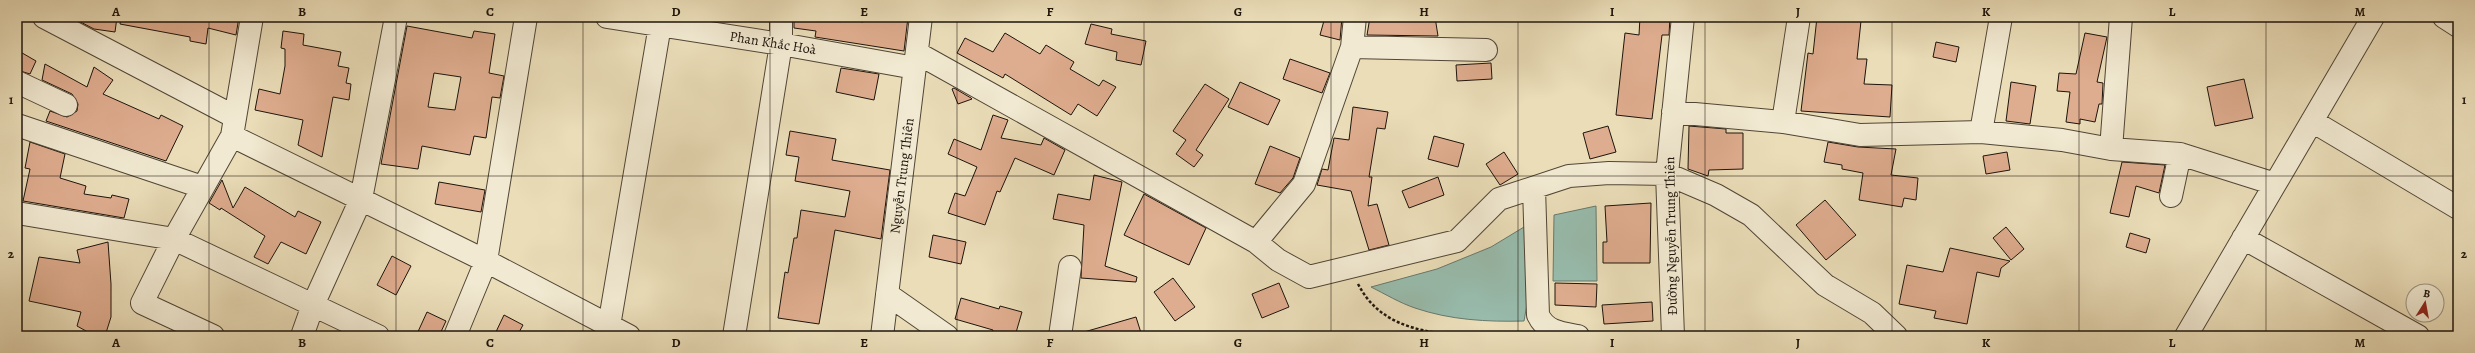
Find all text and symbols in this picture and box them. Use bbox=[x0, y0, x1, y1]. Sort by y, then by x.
text: A bbox=[111, 3, 121, 20]
text: B bbox=[298, 3, 306, 20]
text: C bbox=[486, 3, 494, 20]
text: D bbox=[671, 3, 681, 20]
text: E bbox=[860, 3, 868, 20]
text: F bbox=[1047, 3, 1054, 20]
text: G bbox=[1234, 3, 1242, 20]
text: H bbox=[1419, 3, 1429, 20]
text: I bbox=[1610, 3, 1615, 20]
text: J bbox=[1796, 3, 1800, 20]
text: K bbox=[1982, 3, 1991, 20]
text: L bbox=[2169, 3, 2176, 20]
text: M bbox=[2355, 3, 2366, 20]
street label: Phan Khắc Hoà bbox=[728, 27, 818, 59]
text: 1 bbox=[9, 91, 14, 108]
text: 1 bbox=[2462, 91, 2467, 108]
street label: Nguyễn Trung Thiên bbox=[885, 117, 919, 235]
street label: Đường Nguyễn Trung Thiên bbox=[1660, 156, 1682, 316]
text: 2 bbox=[8, 245, 15, 262]
text: 2 bbox=[2461, 245, 2468, 262]
north arrow bbox=[2405, 283, 2445, 323]
text: B bbox=[2422, 286, 2432, 302]
text: A bbox=[111, 334, 121, 351]
text: B bbox=[298, 334, 306, 351]
text: C bbox=[486, 334, 494, 351]
text: D bbox=[671, 334, 681, 351]
text: E bbox=[860, 334, 868, 351]
text: F bbox=[1047, 334, 1054, 351]
text: G bbox=[1234, 334, 1242, 351]
text: H bbox=[1419, 334, 1429, 351]
text: I bbox=[1610, 334, 1615, 351]
text: J bbox=[1796, 334, 1800, 351]
text: K bbox=[1982, 334, 1991, 351]
text: L bbox=[2169, 334, 2176, 351]
text: M bbox=[2355, 334, 2366, 351]

